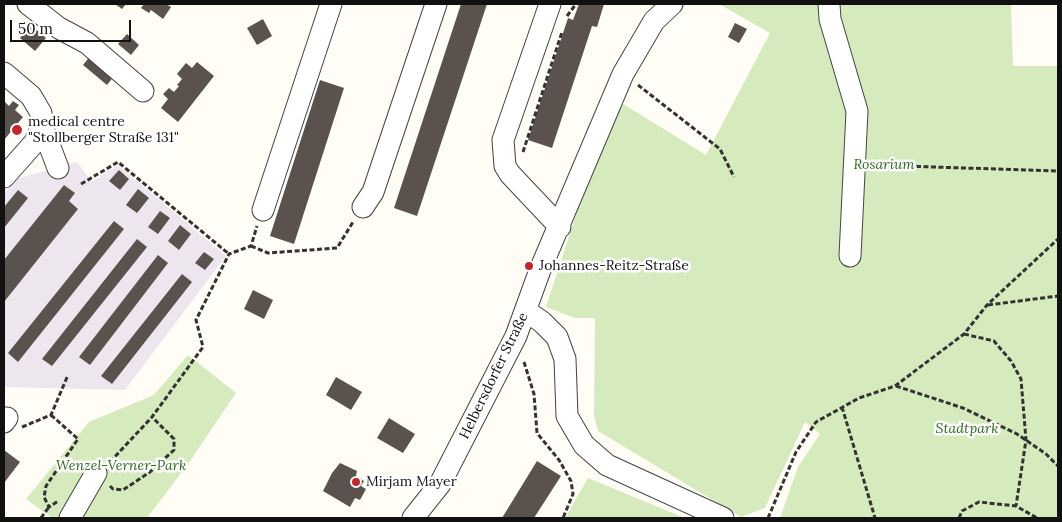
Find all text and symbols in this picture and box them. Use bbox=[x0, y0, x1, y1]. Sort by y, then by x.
scale bar bbox=[12, 10, 134, 42]
text: 50 m bbox=[18, 19, 53, 38]
place label: medical centre "Stollberger Straße 131" bbox=[28, 114, 179, 146]
marker: medical centre "Stollberger Straße 131" bbox=[10, 123, 24, 137]
park label: Rosarium bbox=[853, 157, 915, 173]
place label: Johannes-Reitz-Straße bbox=[539, 258, 689, 274]
marker: Johannes-Reitz-Straße bbox=[523, 260, 535, 272]
street label: Helbersdorfer Straße bbox=[456, 310, 532, 442]
park label: Stadtpark bbox=[936, 421, 998, 437]
park label: Wenzel-Verner-Park bbox=[56, 458, 186, 474]
place label: Mirjam Mayer bbox=[366, 474, 457, 490]
marker: Mirjam Mayer bbox=[350, 476, 362, 488]

